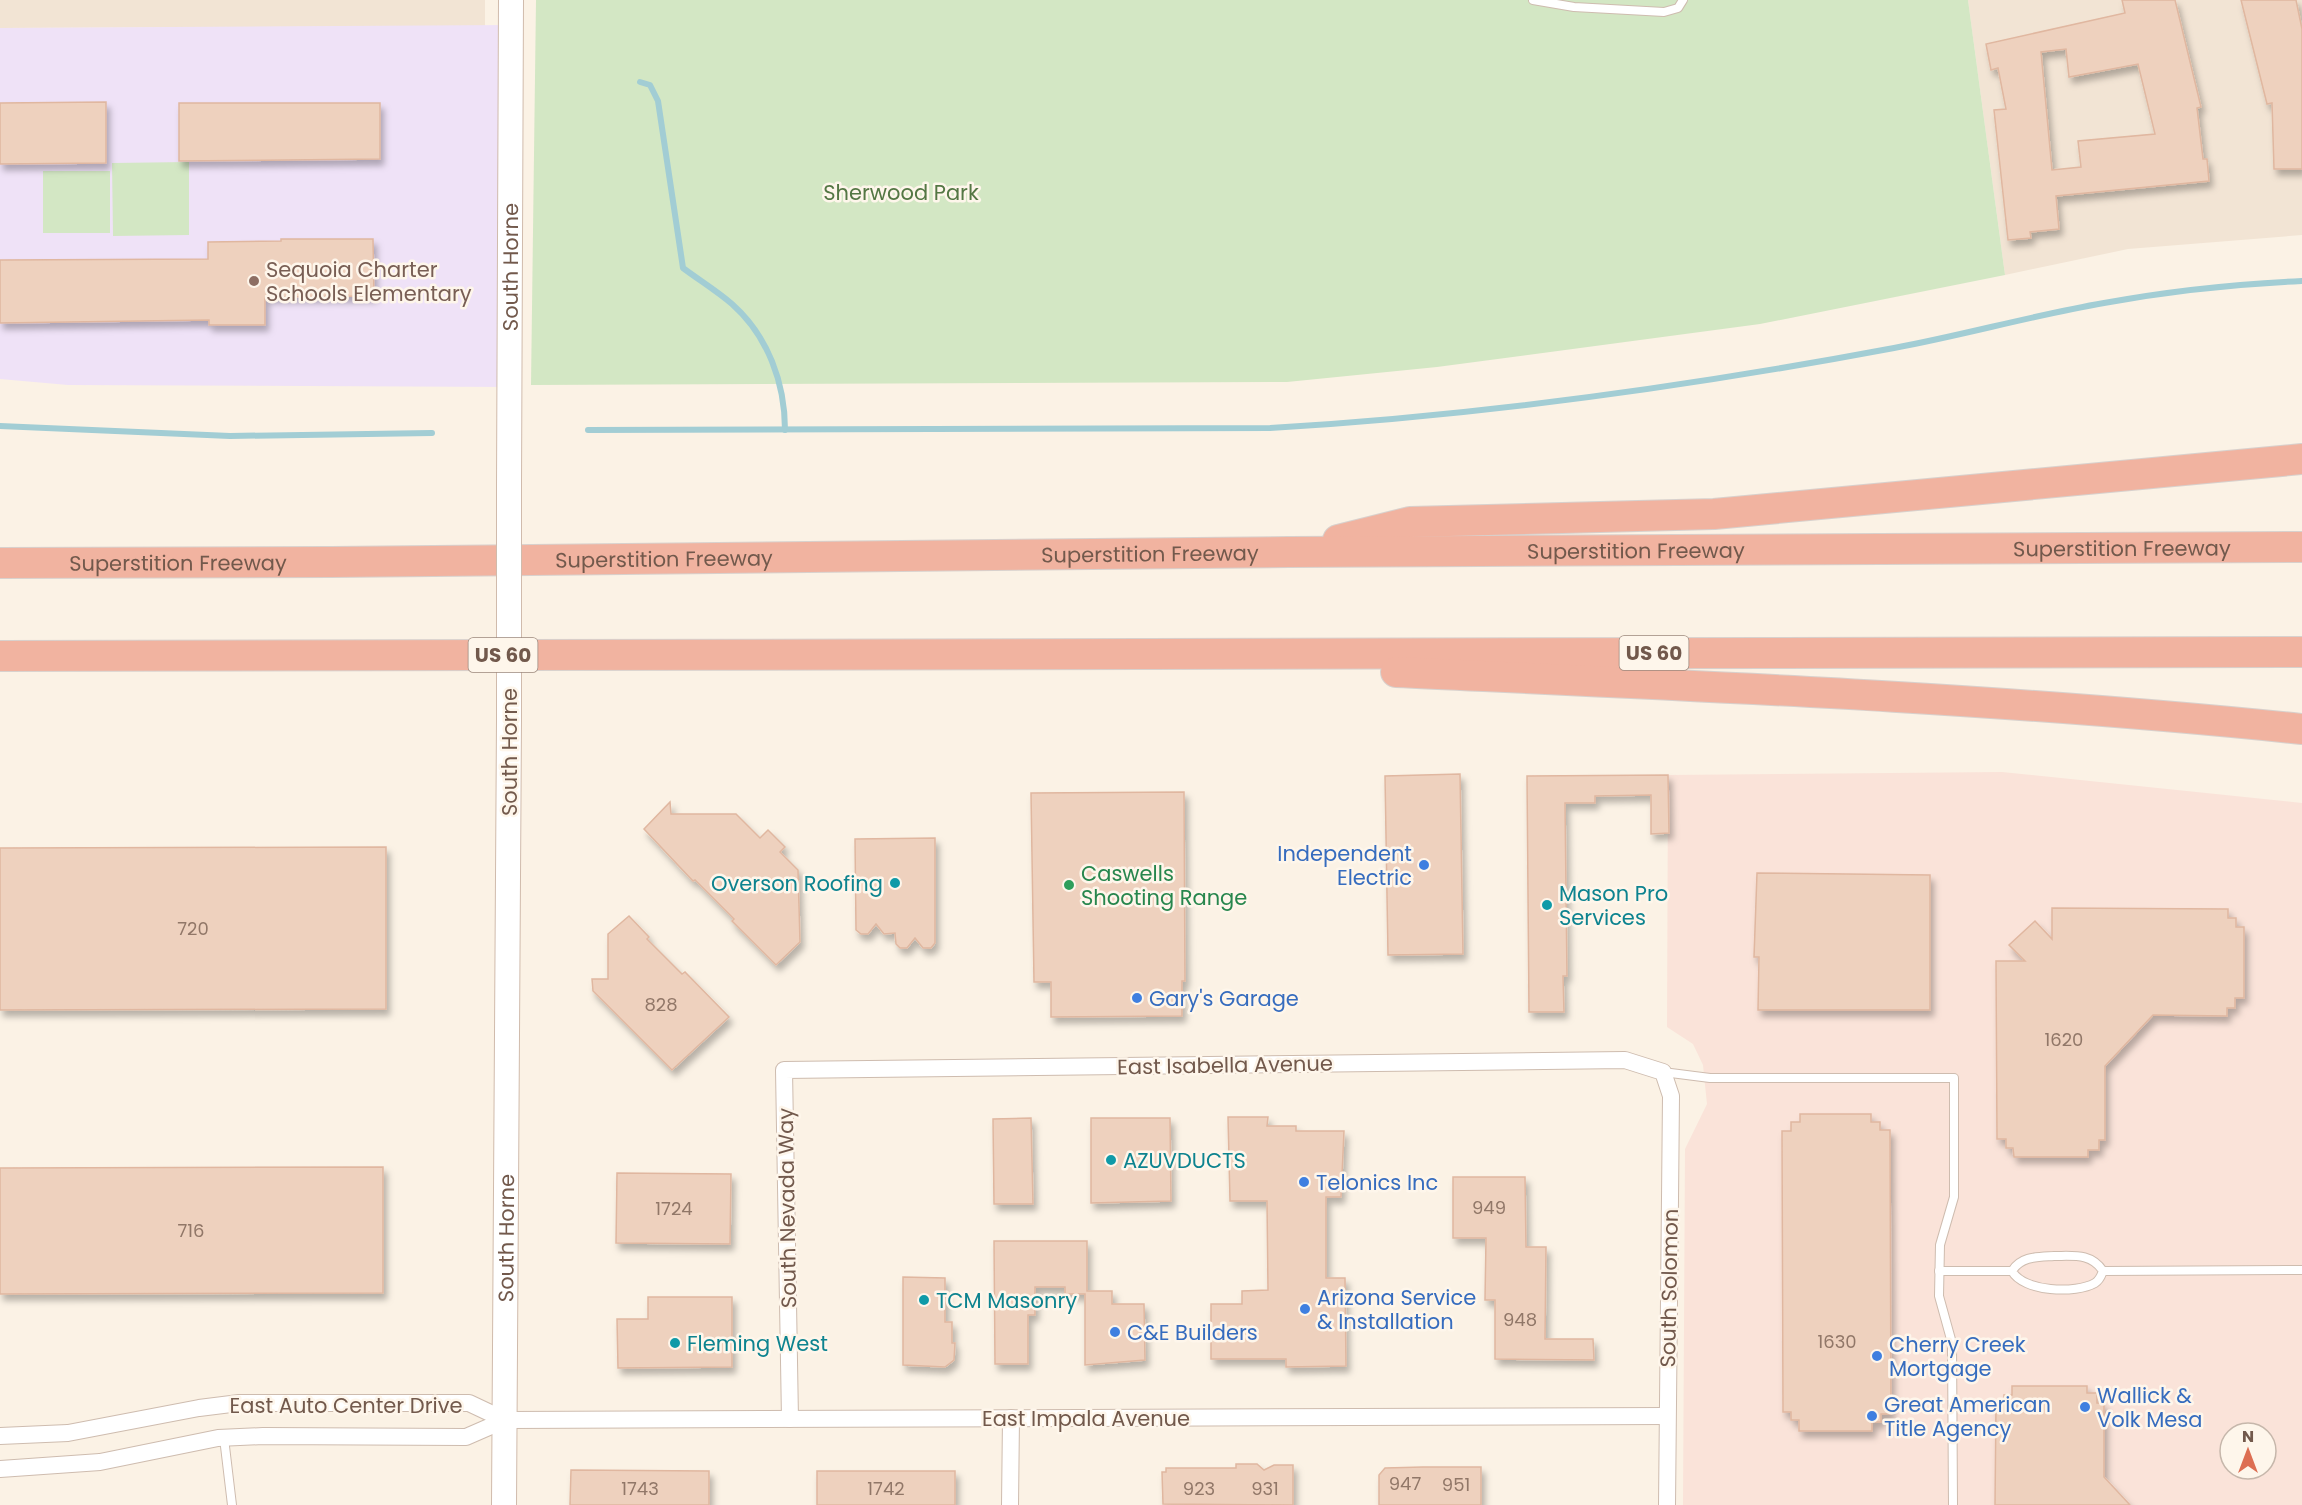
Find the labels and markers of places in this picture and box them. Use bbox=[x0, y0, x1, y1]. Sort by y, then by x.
place label: Sequoia Charter Schools Elementary bbox=[266, 255, 472, 308]
marker: Sequoia Charter Schools Elementary bbox=[247, 274, 261, 288]
place label: Independent Electric bbox=[1277, 839, 1412, 892]
marker: Independent Electric bbox=[1417, 858, 1431, 872]
place label: Caswells Shooting Range bbox=[1081, 859, 1247, 912]
place label: Overson Roofing bbox=[711, 869, 883, 898]
marker: Overson Roofing bbox=[888, 876, 902, 890]
marker: Caswells Shooting Range bbox=[1062, 878, 1076, 892]
place label: Mason Pro Services bbox=[1559, 879, 1668, 932]
marker: Mason Pro Services bbox=[1540, 898, 1554, 912]
place label: Gary's Garage bbox=[1149, 984, 1299, 1013]
marker: Gary's Garage bbox=[1130, 991, 1144, 1005]
place label: AZUVDUCTS bbox=[1123, 1146, 1246, 1175]
marker: AZUVDUCTS bbox=[1104, 1153, 1118, 1167]
place label: Telonics Inc bbox=[1316, 1168, 1438, 1197]
marker: Telonics Inc bbox=[1297, 1175, 1311, 1189]
place label: Arizona Service & Installation bbox=[1317, 1283, 1476, 1336]
place label: TCM Masonry bbox=[936, 1286, 1077, 1315]
marker: TCM Masonry bbox=[917, 1293, 931, 1307]
marker: Arizona Service & Installation bbox=[1298, 1302, 1312, 1316]
place label: C&E Builders bbox=[1127, 1318, 1258, 1347]
marker: C&E Builders bbox=[1108, 1325, 1122, 1339]
place label: Fleming West bbox=[687, 1329, 828, 1358]
place label: Cherry Creek Mortgage bbox=[1889, 1330, 2026, 1383]
marker: Fleming West bbox=[668, 1336, 682, 1350]
marker: Cherry Creek Mortgage bbox=[1870, 1349, 1884, 1363]
place label: Wallick & Volk Mesa bbox=[2097, 1381, 2202, 1434]
place label: Great American Title Agency bbox=[1884, 1390, 2051, 1443]
marker: Wallick & Volk Mesa bbox=[2078, 1400, 2092, 1414]
marker: Great American Title Agency bbox=[1865, 1409, 1879, 1423]

